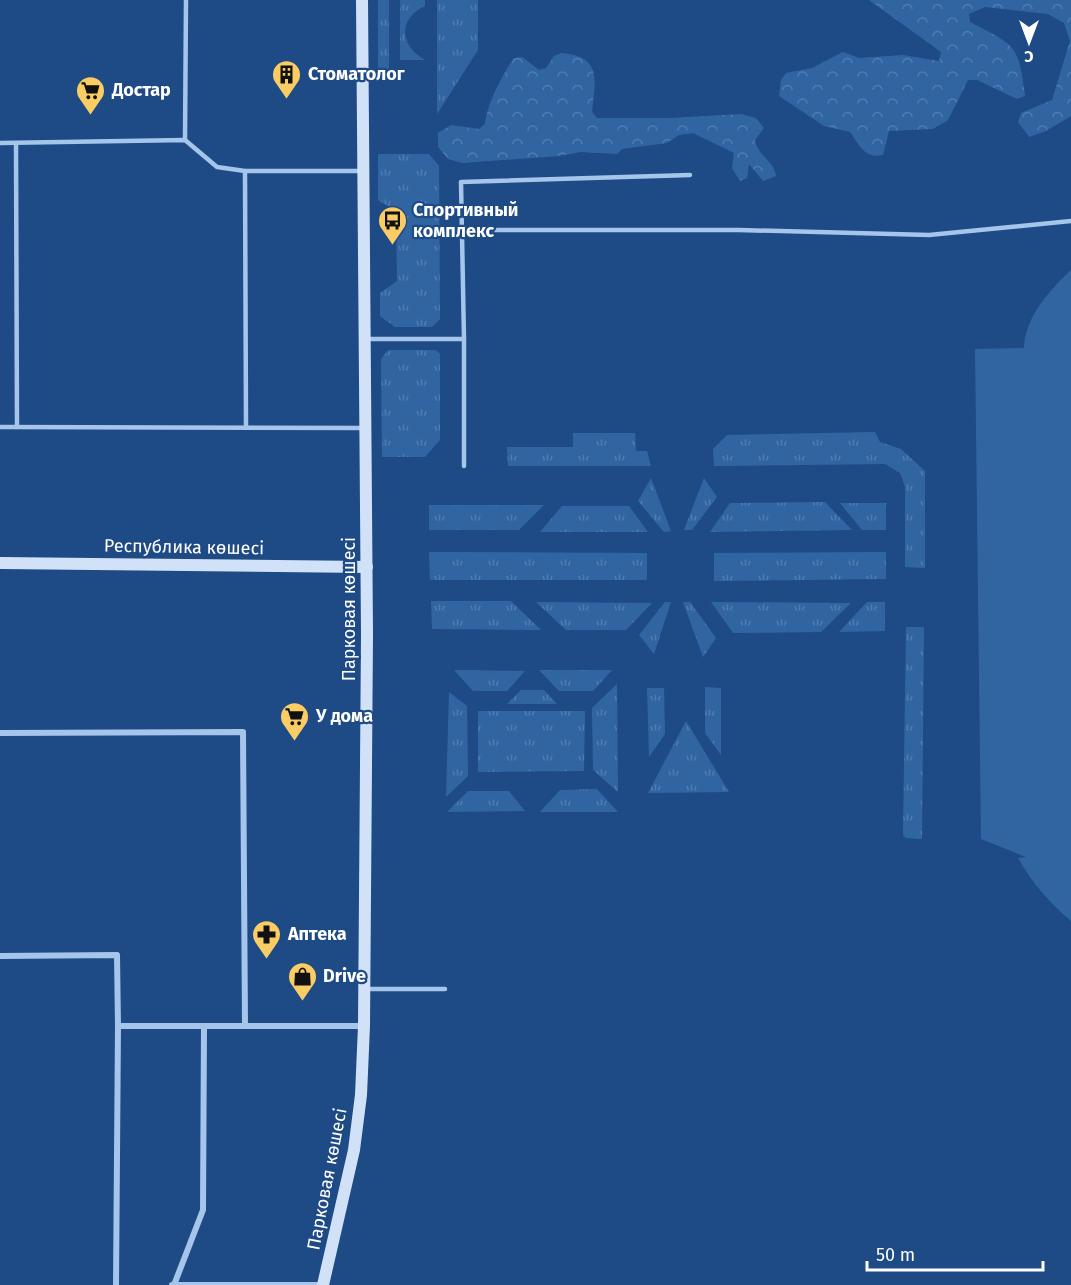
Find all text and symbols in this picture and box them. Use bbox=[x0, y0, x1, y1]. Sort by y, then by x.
north arrow bbox=[999, 12, 1059, 72]
text: С bbox=[1024, 47, 1034, 66]
building icon: Стоматолог bbox=[271, 58, 303, 100]
place label: Стоматолог bbox=[308, 63, 405, 85]
supermarket icon: Достар bbox=[75, 74, 107, 116]
place label: Достар bbox=[111, 79, 171, 101]
place label: Спортивный комплекс bbox=[413, 199, 518, 242]
bus stop icon: Спортивный комплекс bbox=[376, 204, 408, 246]
street label: Республика көшесі bbox=[104, 535, 264, 559]
street label: Парковая көшесі bbox=[338, 537, 360, 681]
supermarket icon: У дома bbox=[279, 700, 311, 742]
place label: У дома bbox=[315, 705, 373, 727]
pharmacy icon: Аптека bbox=[251, 918, 283, 960]
place label: Аптека bbox=[287, 923, 347, 945]
shop icon: Drive bbox=[286, 960, 318, 1002]
place label: Drive bbox=[323, 965, 366, 987]
street label: Парковая көшесі bbox=[302, 1106, 352, 1252]
scale bar bbox=[867, 1234, 1042, 1272]
text: 50 m bbox=[876, 1244, 915, 1266]

